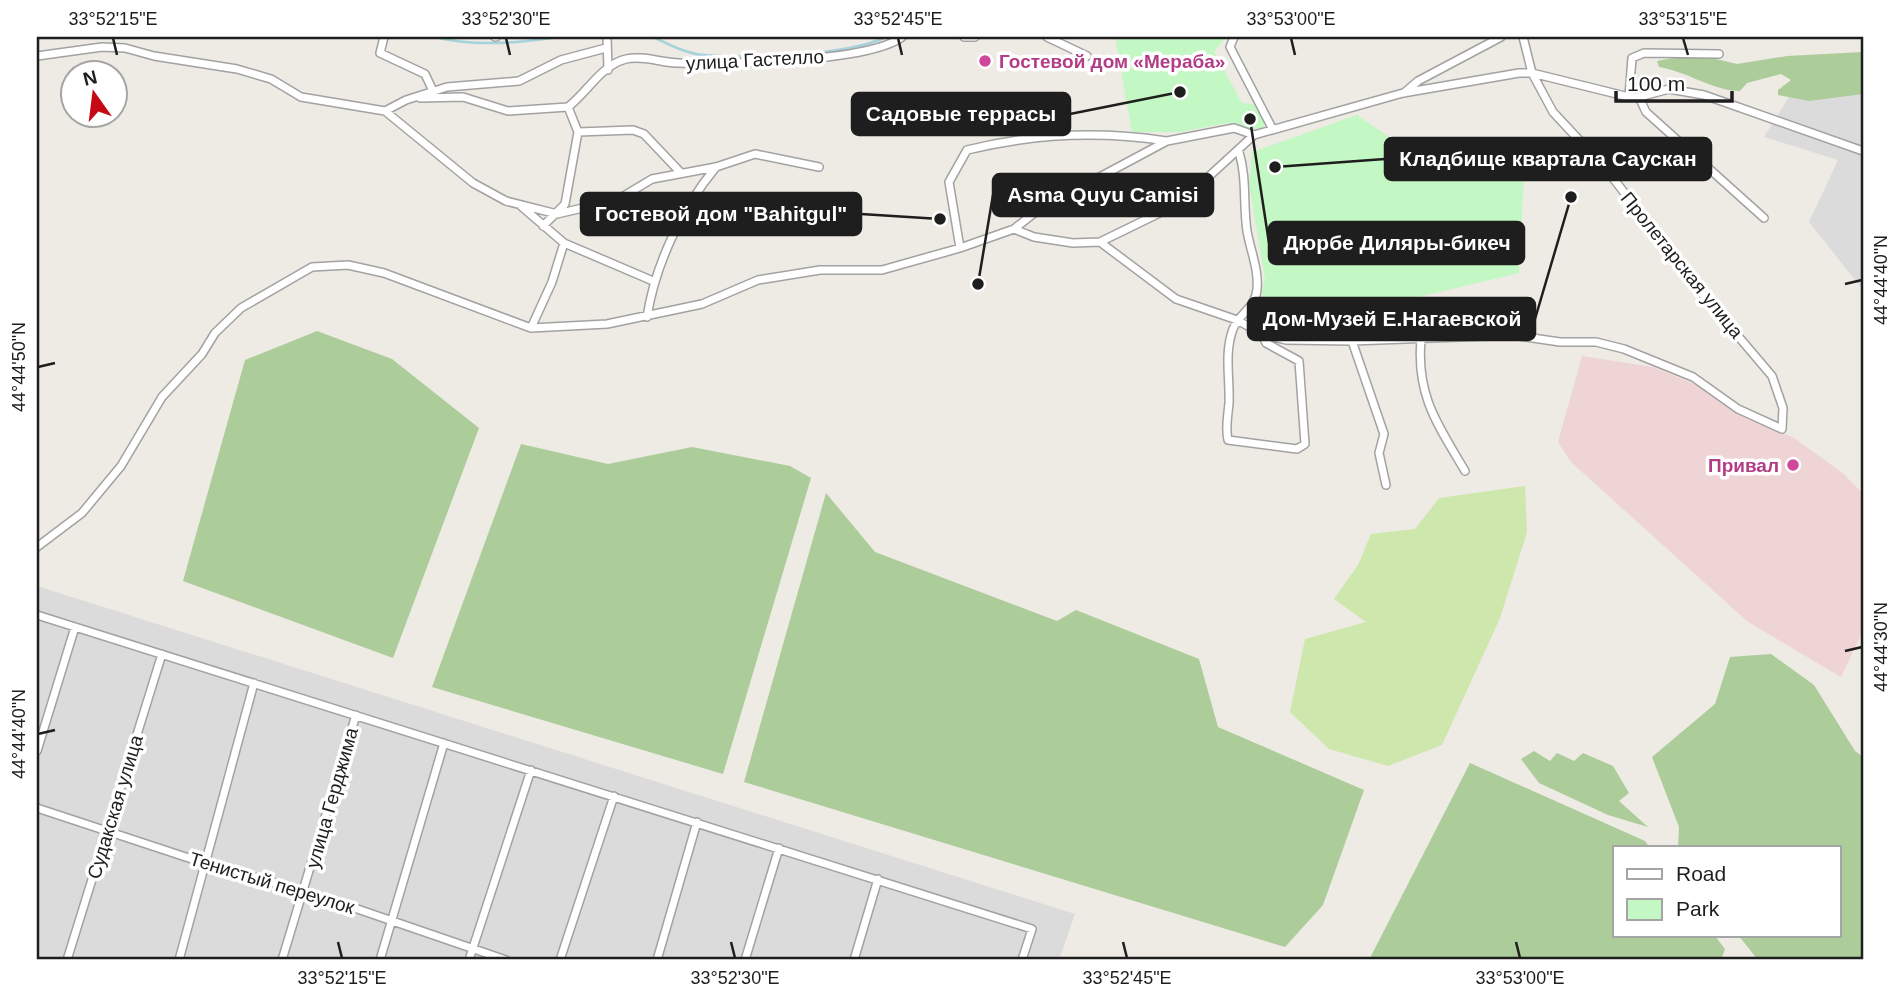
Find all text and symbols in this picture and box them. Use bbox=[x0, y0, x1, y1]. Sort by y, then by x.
text: 33°52'15"E bbox=[68, 9, 158, 29]
text: 33°52'30"E bbox=[461, 9, 551, 29]
text: 33°52'45"E bbox=[853, 9, 943, 29]
text: 33°53'00"E bbox=[1246, 9, 1336, 29]
text: 33°53'15"E bbox=[1638, 9, 1728, 29]
street label: улица Гастелло bbox=[685, 46, 825, 74]
place label: Гостевой дом «Мераба» bbox=[999, 51, 1225, 72]
marker: Гостевой дом «Мераба» bbox=[977, 53, 993, 69]
north arrow bbox=[60, 60, 130, 130]
scale bar bbox=[1616, 60, 1732, 104]
text: N bbox=[81, 66, 99, 90]
text: 100 m bbox=[1627, 72, 1685, 95]
callout: Садовые террасы bbox=[852, 93, 1070, 135]
text: Садовые террасы bbox=[866, 102, 1056, 125]
callout: Кладбище квартала Саускан bbox=[1385, 138, 1711, 180]
text: Кладбище квартала Саускан bbox=[1399, 147, 1697, 170]
callout: Asma Quyu Camisi bbox=[993, 174, 1213, 216]
text: Asma Quyu Camisi bbox=[1007, 183, 1199, 206]
street label: Пролетарская улица bbox=[1617, 188, 1748, 343]
callout: Гостевой дом "Bahitgul" bbox=[581, 193, 861, 235]
text: Гостевой дом "Bahitgul" bbox=[595, 202, 847, 225]
callout: Дюрбе Диляры-бикеч bbox=[1269, 222, 1524, 264]
text: Дюрбе Диляры-бикеч bbox=[1283, 231, 1511, 254]
text: 44°44'40"N bbox=[1871, 235, 1891, 325]
callout: Дом-Музей Е.Нагаевской bbox=[1248, 298, 1535, 340]
text: Дом-Музей Е.Нагаевской bbox=[1263, 307, 1521, 330]
text: 44°44'50"N bbox=[9, 322, 29, 412]
place label: Привал bbox=[1708, 455, 1779, 476]
marker: Привал bbox=[1785, 457, 1801, 473]
text: 44°44'30"N bbox=[1871, 602, 1891, 692]
text: 44°44'40"N bbox=[9, 689, 29, 779]
street label: улица Герджима bbox=[302, 725, 362, 871]
street label: Судакская улица bbox=[83, 732, 147, 881]
legend bbox=[1613, 846, 1840, 937]
street label: Тенистый переулок bbox=[187, 848, 357, 918]
text: Road bbox=[1676, 862, 1726, 885]
text: Park bbox=[1676, 897, 1720, 920]
text: 33°52'15"E bbox=[297, 968, 387, 988]
text: 33°52'30"E bbox=[690, 968, 780, 988]
text: 33°52'45"E bbox=[1082, 968, 1172, 988]
text: 33°53'00"E bbox=[1475, 968, 1565, 988]

